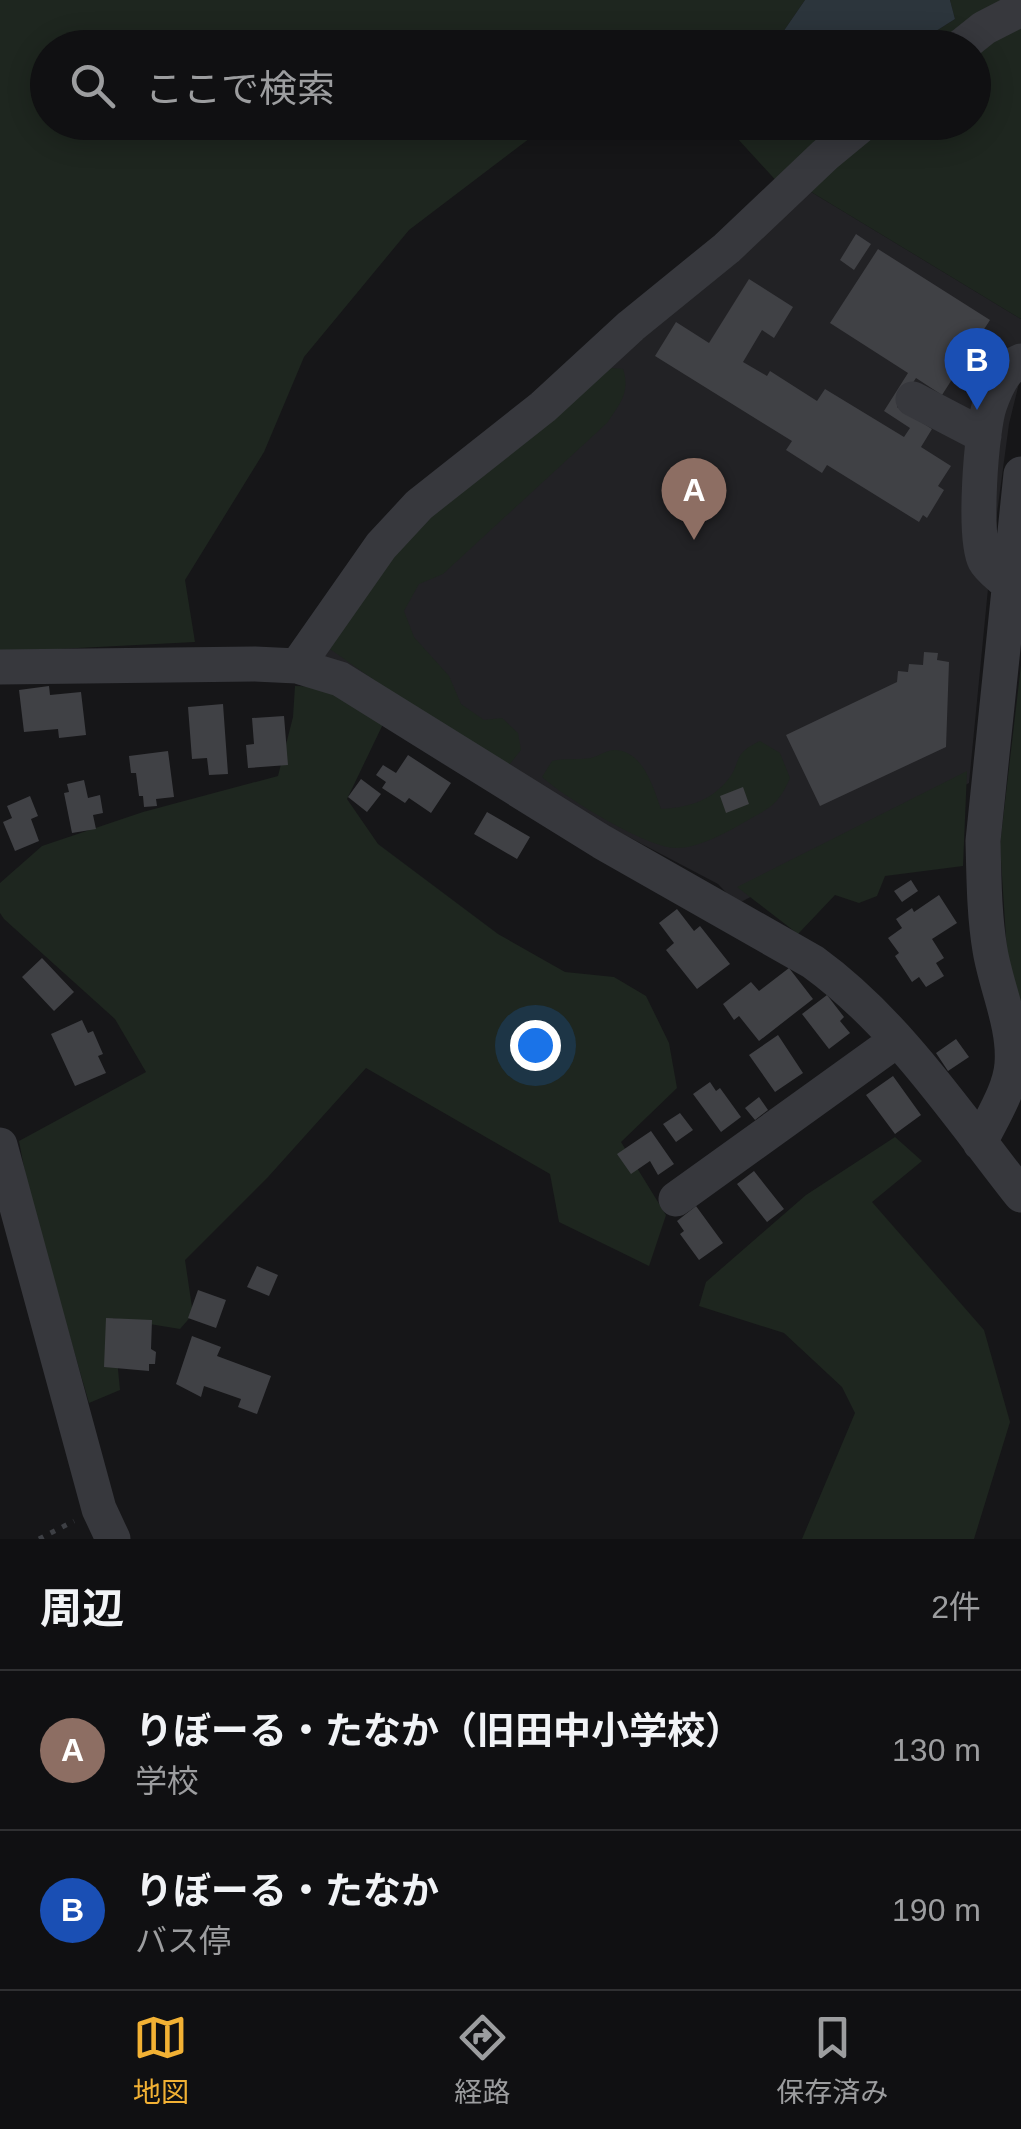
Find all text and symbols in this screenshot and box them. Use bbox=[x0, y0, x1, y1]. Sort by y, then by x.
search box bbox=[30, 30, 991, 140]
icon: search bbox=[65, 58, 120, 113]
text: ここで検索 bbox=[145, 68, 335, 110]
pin: B bbox=[944, 328, 1010, 410]
pin: A bbox=[662, 458, 726, 540]
your location bbox=[510, 1020, 561, 1071]
text: 周辺 bbox=[40, 1585, 124, 1632]
text: 2件 bbox=[931, 1589, 981, 1625]
text: りぼーる・たなか（旧田中小学校） bbox=[135, 1710, 743, 1752]
text: A bbox=[61, 1732, 84, 1768]
text: 130 m bbox=[892, 1732, 981, 1768]
text: 学校 bbox=[135, 1763, 199, 1799]
text: りぼーる・たなか bbox=[135, 1870, 439, 1912]
text: B bbox=[61, 1892, 84, 1928]
text: 190 m bbox=[892, 1892, 981, 1928]
text: バス停 bbox=[135, 1923, 231, 1959]
tab: 地図 bbox=[133, 2010, 189, 2110]
tab: 経路 bbox=[454, 2010, 510, 2110]
tab: 保存済み bbox=[776, 2010, 888, 2110]

